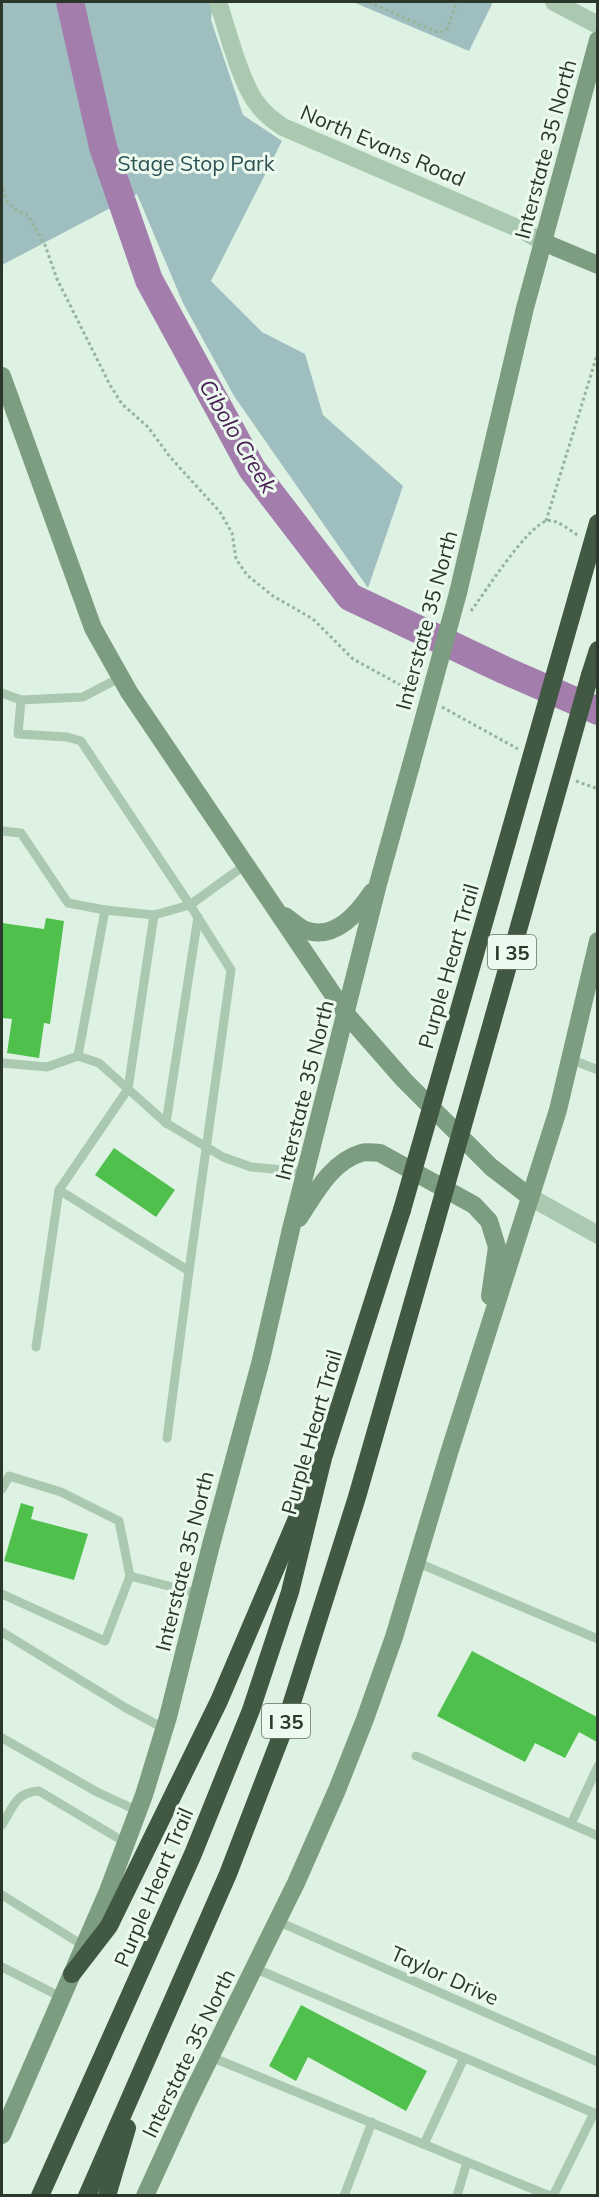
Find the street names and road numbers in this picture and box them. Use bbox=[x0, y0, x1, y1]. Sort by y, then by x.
street label: Interstate 35 North bbox=[509, 57, 581, 241]
street label: North Evans Road bbox=[297, 99, 469, 191]
street label: Interstate 35 North bbox=[390, 528, 462, 712]
street label: Purple Heart Trail bbox=[412, 881, 484, 1051]
road number: I 35 bbox=[488, 935, 536, 969]
street label: Interstate 35 North bbox=[269, 997, 339, 1183]
street label: Purple Heart Trail bbox=[275, 1347, 347, 1517]
street label: Interstate 35 North bbox=[149, 1468, 219, 1654]
road number: I 35 bbox=[262, 1704, 310, 1738]
street label: Purple Heart Trail bbox=[108, 1804, 198, 1970]
street label: Taylor Drive bbox=[387, 1940, 503, 2010]
street label: Interstate 35 North bbox=[136, 1964, 240, 2142]

